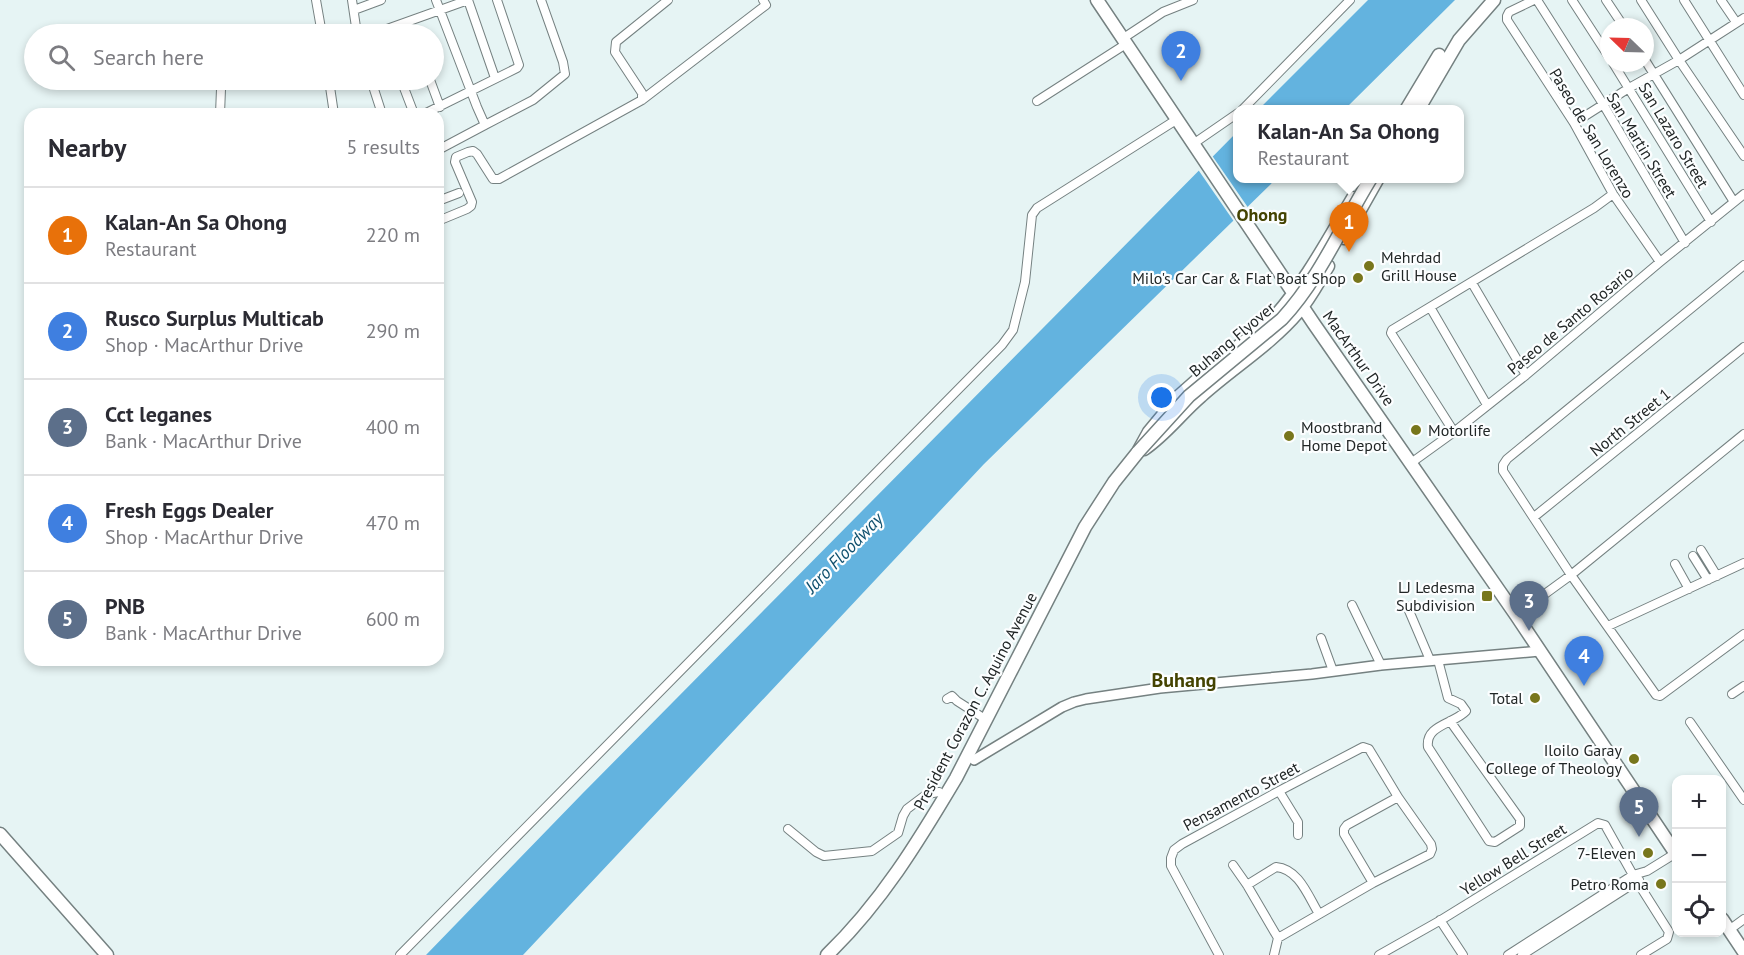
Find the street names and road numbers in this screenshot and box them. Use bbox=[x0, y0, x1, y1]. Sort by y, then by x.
street label: Paseo de San Lorenzo bbox=[1545, 64, 1639, 202]
street label: San Lazaro Street bbox=[1635, 79, 1714, 192]
street label: San Martin Street bbox=[1603, 89, 1682, 202]
street label: Paseo de Santo Rosario bbox=[1503, 261, 1637, 379]
street label: Buhang Flyover bbox=[1185, 297, 1279, 381]
street label: MacArthur Drive bbox=[1319, 307, 1399, 409]
street label: North Street 1 bbox=[1586, 384, 1674, 460]
street label: President Corazon C. Aquino Avenue bbox=[909, 589, 1041, 813]
street label: Pensamento Street bbox=[1179, 757, 1303, 835]
street label: Yellow Bell Street bbox=[1456, 818, 1570, 900]

